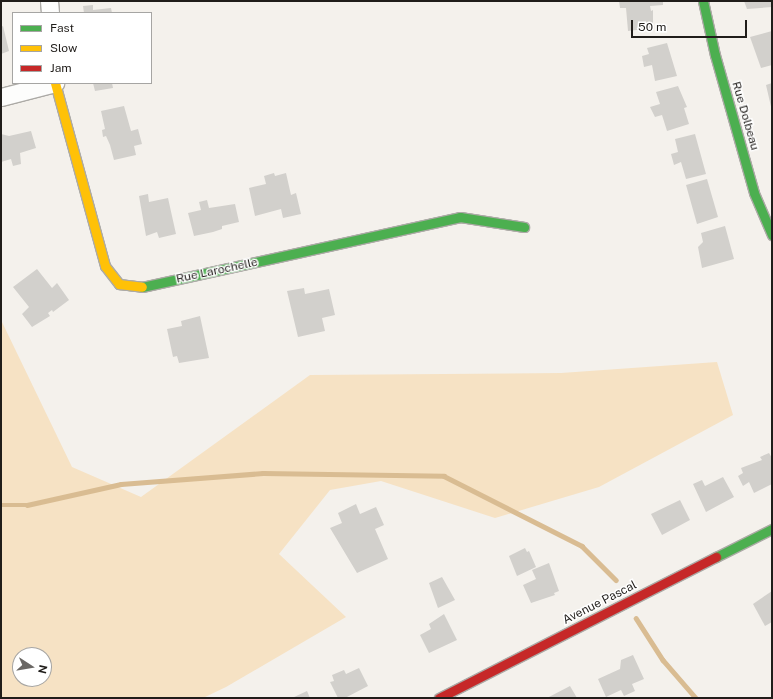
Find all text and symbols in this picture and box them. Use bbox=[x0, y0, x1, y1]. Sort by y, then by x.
legend bbox=[12, 12, 152, 84]
scale bar bbox=[633, 12, 749, 38]
text: 50 m bbox=[638, 20, 666, 34]
text: Fast bbox=[50, 21, 74, 35]
text: Slow bbox=[50, 41, 77, 55]
text: Jam bbox=[50, 61, 72, 75]
street label: Rue Dolbeau bbox=[728, 80, 762, 152]
street label: Rue Larochelle bbox=[175, 255, 259, 287]
street label: Avenue Pascal bbox=[561, 578, 639, 628]
north arrow bbox=[12, 647, 52, 687]
text: N bbox=[36, 664, 50, 675]

